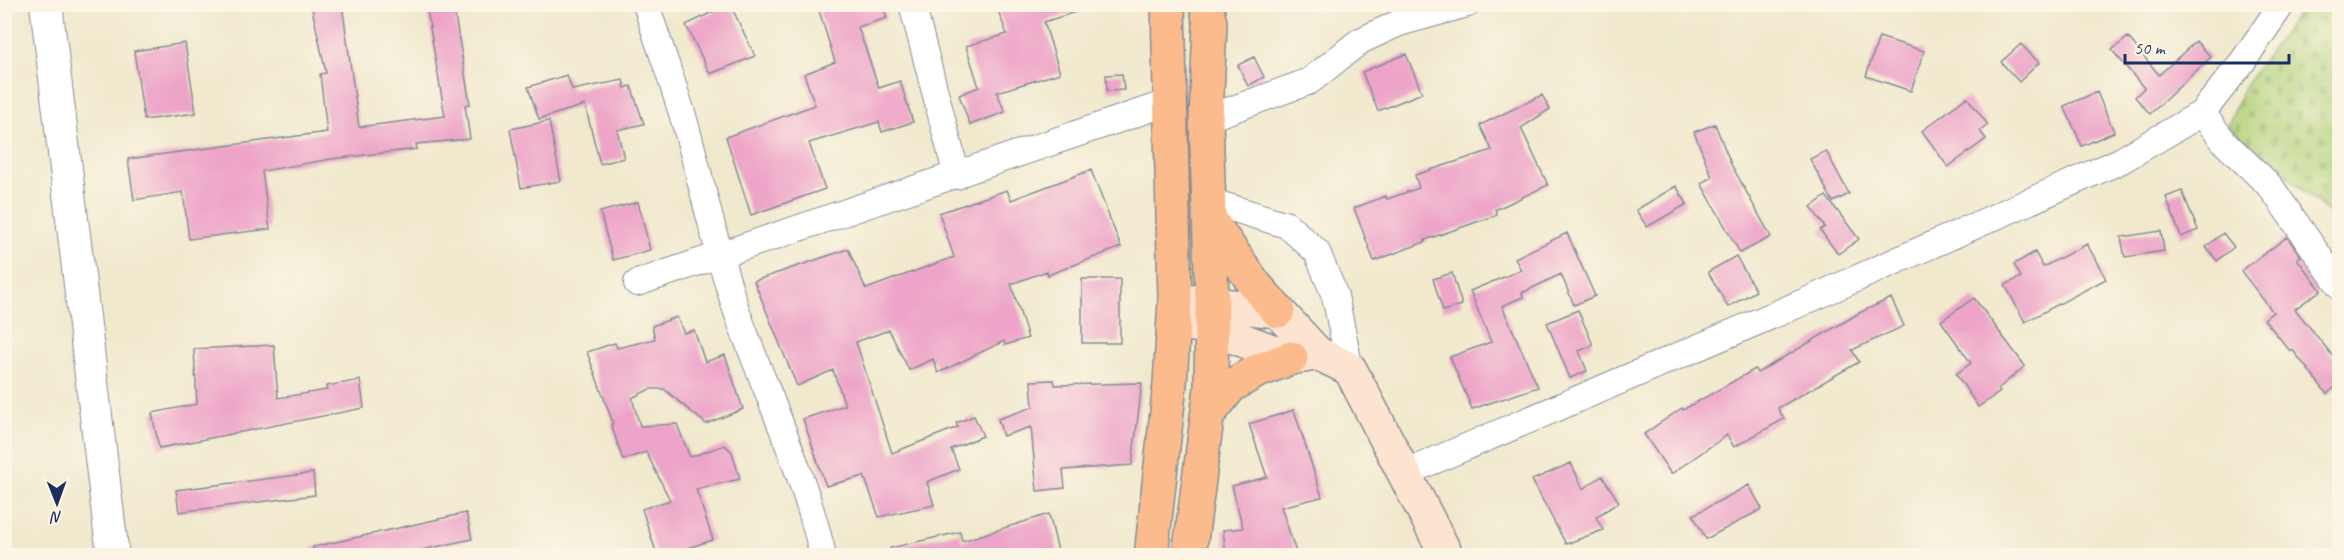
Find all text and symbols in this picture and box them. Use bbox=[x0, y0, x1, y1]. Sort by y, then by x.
scale bar bbox=[2125, 27, 2288, 65]
text: 50 m bbox=[2134, 37, 2167, 59]
north arrow bbox=[27, 473, 87, 533]
text: N bbox=[49, 507, 62, 527]

